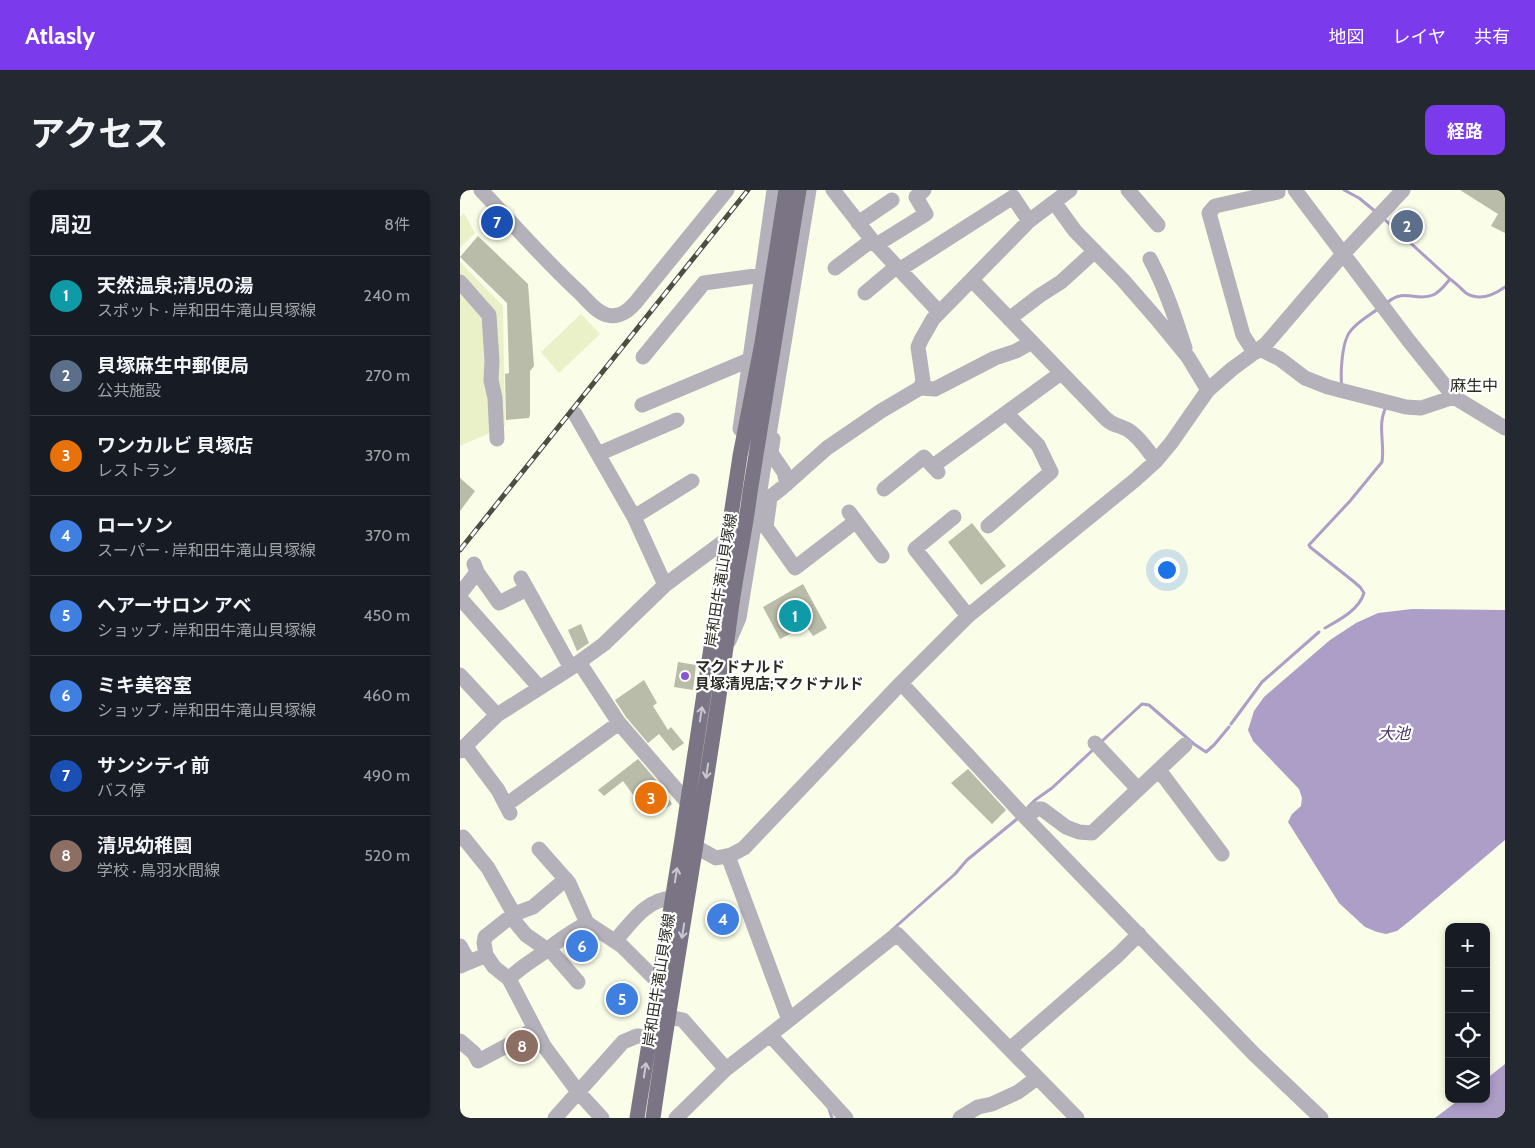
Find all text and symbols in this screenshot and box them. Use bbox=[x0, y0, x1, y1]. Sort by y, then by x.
text: Atlasly bbox=[25, 21, 95, 50]
text: 地図 bbox=[1329, 26, 1365, 48]
text: レイヤ bbox=[1393, 26, 1446, 48]
text: 共有 bbox=[1474, 26, 1510, 48]
button: 経路 bbox=[1425, 105, 1505, 155]
text: アクセス bbox=[30, 112, 168, 155]
pin: 7 bbox=[481, 203, 513, 241]
pin: 2 bbox=[1391, 207, 1423, 245]
text: 周辺 bbox=[50, 212, 92, 237]
text: 8件 bbox=[384, 215, 410, 234]
text: 天然温泉;清児の湯 bbox=[97, 274, 253, 297]
text: 1 bbox=[63, 286, 69, 305]
text: 240 m bbox=[364, 286, 410, 305]
text: スポット · 岸和田牛滝山貝塚線 bbox=[97, 301, 316, 320]
text: 貝塚麻生中郵便局 bbox=[97, 354, 249, 377]
text: 2 bbox=[62, 366, 70, 385]
text: 270 m bbox=[365, 366, 410, 385]
district label: 麻生中 bbox=[1450, 376, 1498, 395]
text: 公共施設 bbox=[97, 381, 161, 400]
text: ワンカルビ 貝塚店 bbox=[97, 434, 253, 457]
text: 3 bbox=[62, 446, 70, 465]
text: 370 m bbox=[365, 446, 410, 465]
text: レストラン bbox=[97, 461, 177, 480]
street label: 岸和田牛滝山貝塚線 bbox=[702, 512, 740, 648]
text: ローソン bbox=[97, 514, 173, 537]
text: 4 bbox=[61, 526, 71, 545]
text: 370 m bbox=[365, 526, 410, 545]
text: スーパー · 岸和田牛滝山貝塚線 bbox=[97, 541, 316, 560]
your location bbox=[1154, 557, 1180, 583]
text: ヘアーサロン アベ bbox=[97, 594, 251, 617]
pin: 1 bbox=[779, 597, 811, 635]
text: 5 bbox=[62, 606, 70, 625]
text: 450 m bbox=[363, 606, 410, 625]
text: ショップ · 岸和田牛滝山貝塚線 bbox=[97, 621, 316, 640]
place label: マクドナルド 貝塚清児店;マクドナルド bbox=[695, 658, 863, 693]
marker: マクドナルド 貝塚清児店;マクドナルド bbox=[679, 670, 691, 682]
text: ミキ美容室 bbox=[97, 674, 192, 697]
text: 6 bbox=[62, 686, 71, 705]
text: 460 m bbox=[363, 686, 410, 705]
text: ショップ · 岸和田牛滝山貝塚線 bbox=[97, 701, 316, 720]
one-way arrow bbox=[696, 707, 706, 723]
water label: 大池 bbox=[1378, 724, 1412, 743]
text: サンシティ前 bbox=[97, 754, 210, 777]
one-way arrow bbox=[702, 763, 712, 779]
text: 7 bbox=[62, 766, 70, 785]
text: 490 m bbox=[363, 766, 410, 785]
pin: 3 bbox=[635, 779, 667, 817]
text: バス停 bbox=[97, 781, 145, 800]
text: 清児幼稚園 bbox=[97, 834, 192, 857]
text: 8 bbox=[61, 846, 71, 865]
text: 520 m bbox=[364, 846, 410, 865]
text: 学校 · 鳥羽水間線 bbox=[97, 861, 220, 880]
one-way arrow bbox=[672, 867, 682, 883]
pin: 4 bbox=[707, 900, 739, 938]
street label: 岸和田牛滝山貝塚線 bbox=[640, 912, 678, 1048]
one-way arrow bbox=[677, 923, 687, 939]
map controls bbox=[1445, 923, 1490, 1103]
button: + bbox=[1445, 923, 1490, 968]
pin: 6 bbox=[566, 927, 598, 965]
button: − bbox=[1445, 968, 1490, 1013]
pin: 5 bbox=[606, 980, 638, 1018]
button: locate bbox=[1445, 1013, 1490, 1058]
pin: 8 bbox=[506, 1027, 538, 1065]
button: layers bbox=[1445, 1058, 1490, 1103]
one-way arrow bbox=[640, 1062, 650, 1078]

